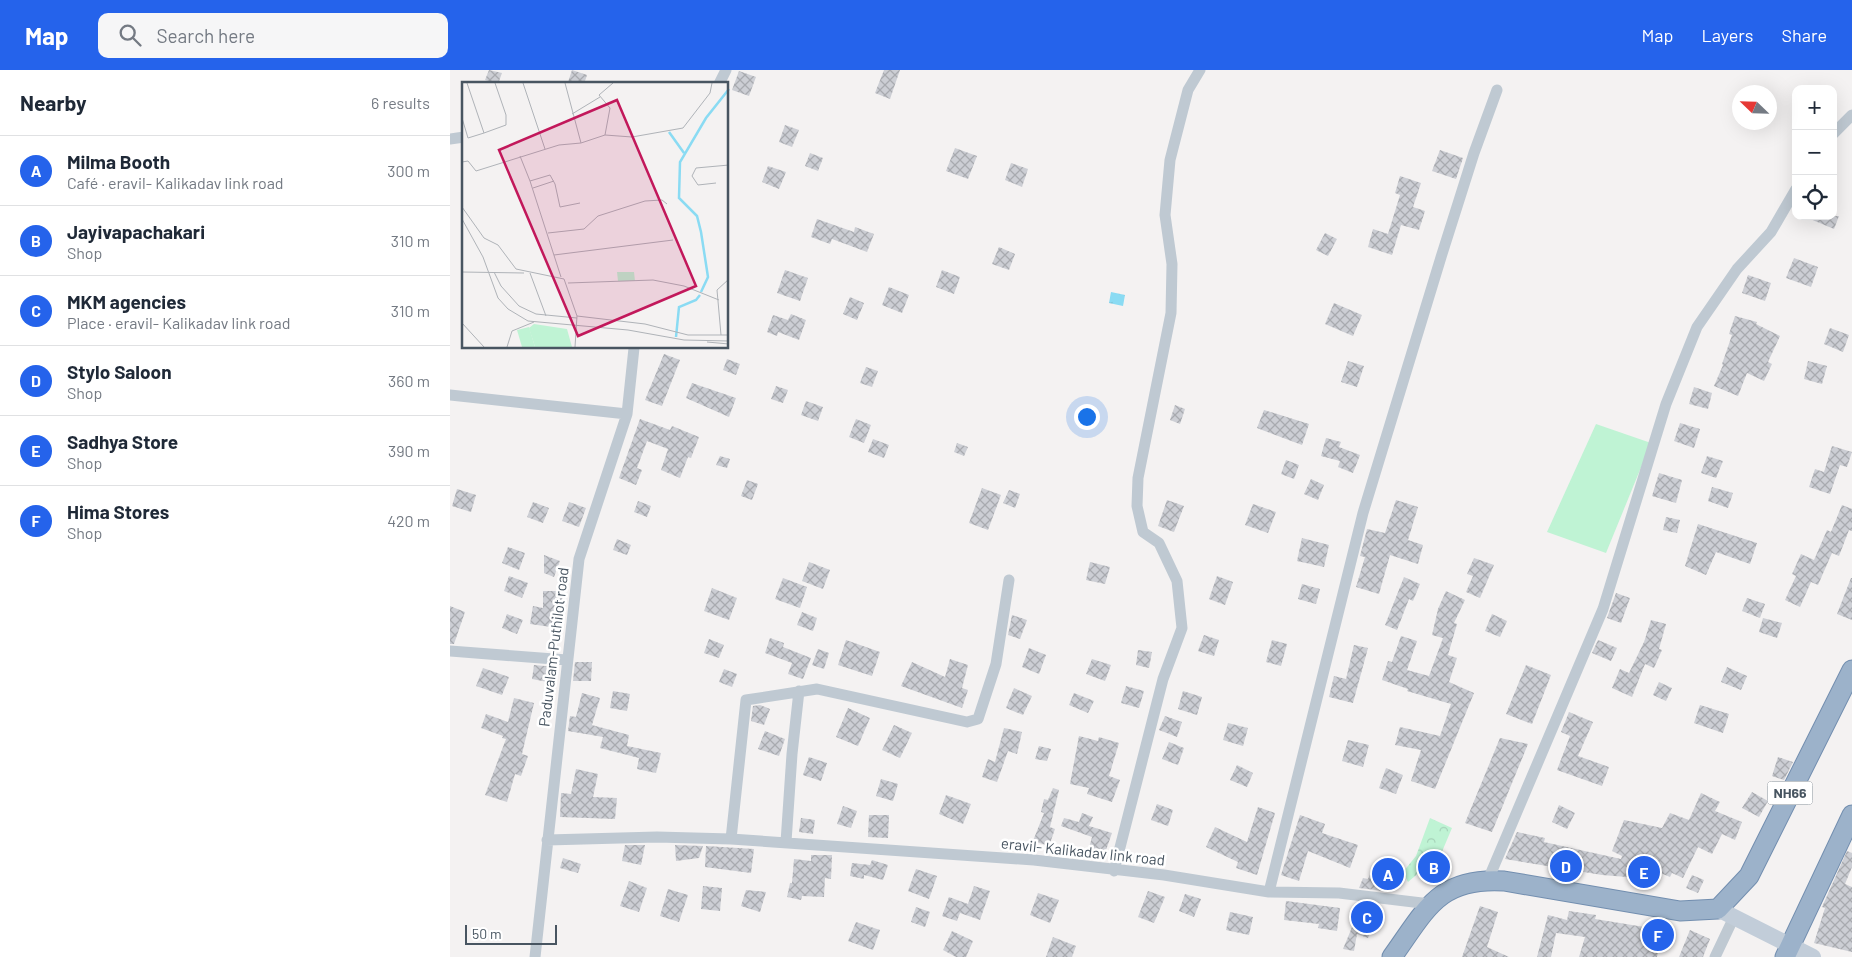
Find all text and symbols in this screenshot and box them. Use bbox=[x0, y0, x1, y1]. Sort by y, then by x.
search box bbox=[98, 13, 448, 58]
text: Map bbox=[25, 21, 68, 50]
icon: search bbox=[116, 21, 144, 49]
text: Search here bbox=[156, 24, 255, 47]
text: Map bbox=[1641, 24, 1673, 46]
text: Layers bbox=[1701, 24, 1754, 46]
text: Share bbox=[1782, 24, 1827, 46]
inset map bbox=[462, 82, 729, 349]
north arrow bbox=[1732, 85, 1777, 130]
map controls bbox=[1792, 85, 1837, 220]
button: + bbox=[1792, 85, 1837, 130]
text: Nearby bbox=[20, 90, 86, 115]
text: 6 results bbox=[371, 93, 430, 112]
button: − bbox=[1792, 130, 1837, 175]
text: Milma Booth bbox=[67, 150, 170, 173]
text: A bbox=[31, 161, 41, 180]
text: 300 m bbox=[387, 161, 430, 180]
text: Café · eravil- Kalikadav link road bbox=[67, 173, 284, 192]
button: locate bbox=[1792, 175, 1837, 220]
text: Jayivapachakari bbox=[67, 220, 205, 243]
text: B bbox=[31, 231, 41, 250]
text: 310 m bbox=[391, 231, 430, 250]
text: Shop bbox=[67, 243, 102, 262]
text: MKM agencies bbox=[67, 290, 186, 313]
text: C bbox=[31, 301, 41, 320]
text: 310 m bbox=[391, 301, 430, 320]
text: Place · eravil- Kalikadav link road bbox=[67, 313, 291, 332]
text: Stylo Saloon bbox=[67, 360, 172, 383]
text: D bbox=[31, 371, 41, 390]
text: 360 m bbox=[388, 371, 430, 390]
text: Shop bbox=[67, 383, 102, 402]
your location bbox=[1074, 404, 1100, 430]
text: Sadhya Store bbox=[67, 430, 178, 453]
text: E bbox=[31, 441, 41, 460]
text: 390 m bbox=[388, 441, 430, 460]
text: Shop bbox=[67, 453, 102, 472]
text: Hima Stores bbox=[67, 500, 169, 523]
text: F bbox=[32, 511, 40, 530]
text: 420 m bbox=[387, 511, 430, 530]
text: Shop bbox=[67, 523, 102, 542]
street label: Paduvalam-Puthilot road bbox=[534, 566, 572, 728]
road number: NH66 bbox=[1768, 781, 1812, 804]
street label: eravil- Kalikadav link road bbox=[1000, 833, 1166, 869]
pin: D bbox=[1550, 847, 1582, 885]
pin: B bbox=[1418, 848, 1450, 886]
pin: E bbox=[1628, 853, 1660, 891]
pin: A bbox=[1372, 855, 1404, 893]
pin: C bbox=[1351, 898, 1383, 936]
pin: F bbox=[1642, 916, 1674, 954]
scale bar bbox=[465, 922, 558, 945]
text: 50 m bbox=[472, 925, 501, 942]

